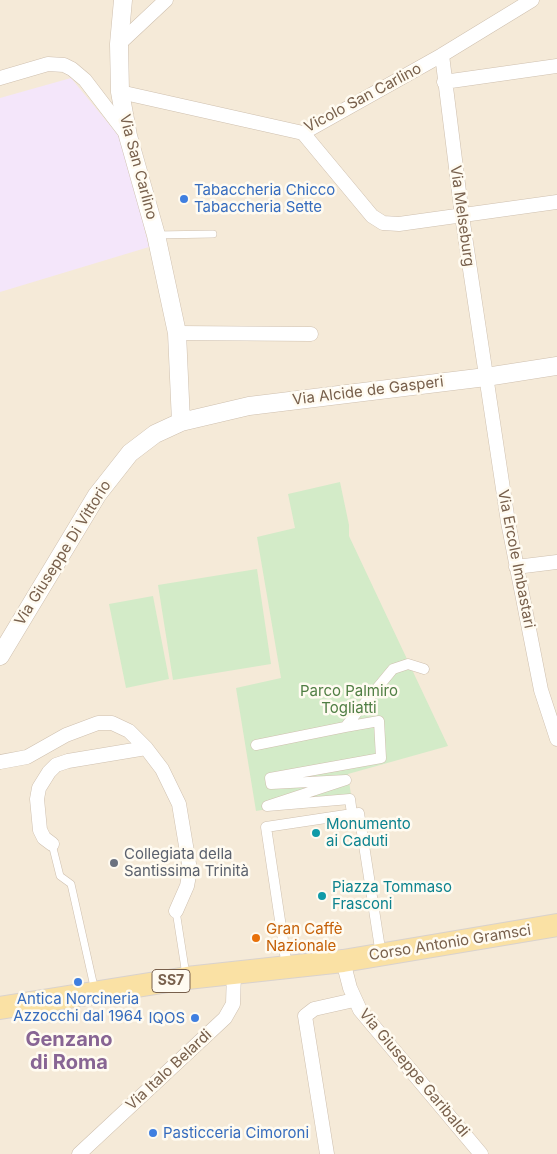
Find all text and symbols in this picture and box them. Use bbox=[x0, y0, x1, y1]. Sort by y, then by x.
street label: Vicolo San Carlino bbox=[301, 60, 425, 136]
street label: Via San Carlino bbox=[115, 112, 161, 222]
street label: Via Melseburg bbox=[446, 164, 478, 268]
place label: Tabaccheria Chicco Tabaccheria Sette bbox=[194, 181, 335, 216]
marker: Tabaccheria Chicco Tabaccheria Sette bbox=[178, 193, 190, 205]
street label: Via Alcide de Gasperi bbox=[291, 373, 445, 409]
street label: Via Giuseppe Di Vittorio bbox=[11, 477, 115, 629]
street label: Via Ercole Imbastari bbox=[494, 488, 538, 630]
park label: Parco Palmiro Togliatti bbox=[300, 682, 398, 717]
place label: Monumento ai Caduti bbox=[326, 815, 411, 850]
marker: Monumento ai Caduti bbox=[310, 827, 322, 839]
place label: Collegiata della Santissima Trinità bbox=[124, 845, 249, 880]
marker: Collegiata della Santissima Trinità bbox=[108, 857, 120, 869]
place label: Piazza Tommaso Frasconi bbox=[332, 878, 452, 913]
marker: Piazza Tommaso Frasconi bbox=[316, 890, 328, 902]
place label: Gran Caffè Nazionale bbox=[266, 920, 343, 955]
street label: Corso Antonio Gramsci bbox=[368, 921, 532, 965]
marker: Gran Caffè Nazionale bbox=[250, 932, 262, 944]
road number: SS7 bbox=[152, 969, 190, 992]
marker: Antica Norcineria Azzocchi dal 1964 bbox=[72, 976, 84, 988]
place label: Antica Norcineria Azzocchi dal 1964 bbox=[13, 990, 143, 1025]
street label: Via Giuseppe Garibaldi bbox=[355, 1005, 473, 1141]
place label: IQOS bbox=[148, 1009, 185, 1027]
marker: IQOS bbox=[189, 1012, 201, 1024]
street label: Via Italo Belardi bbox=[123, 1026, 215, 1114]
district label: Genzano di Roma bbox=[25, 1028, 113, 1075]
place label: Pasticceria Cimoroni bbox=[163, 1124, 309, 1142]
marker: Pasticceria Cimoroni bbox=[147, 1127, 159, 1139]

